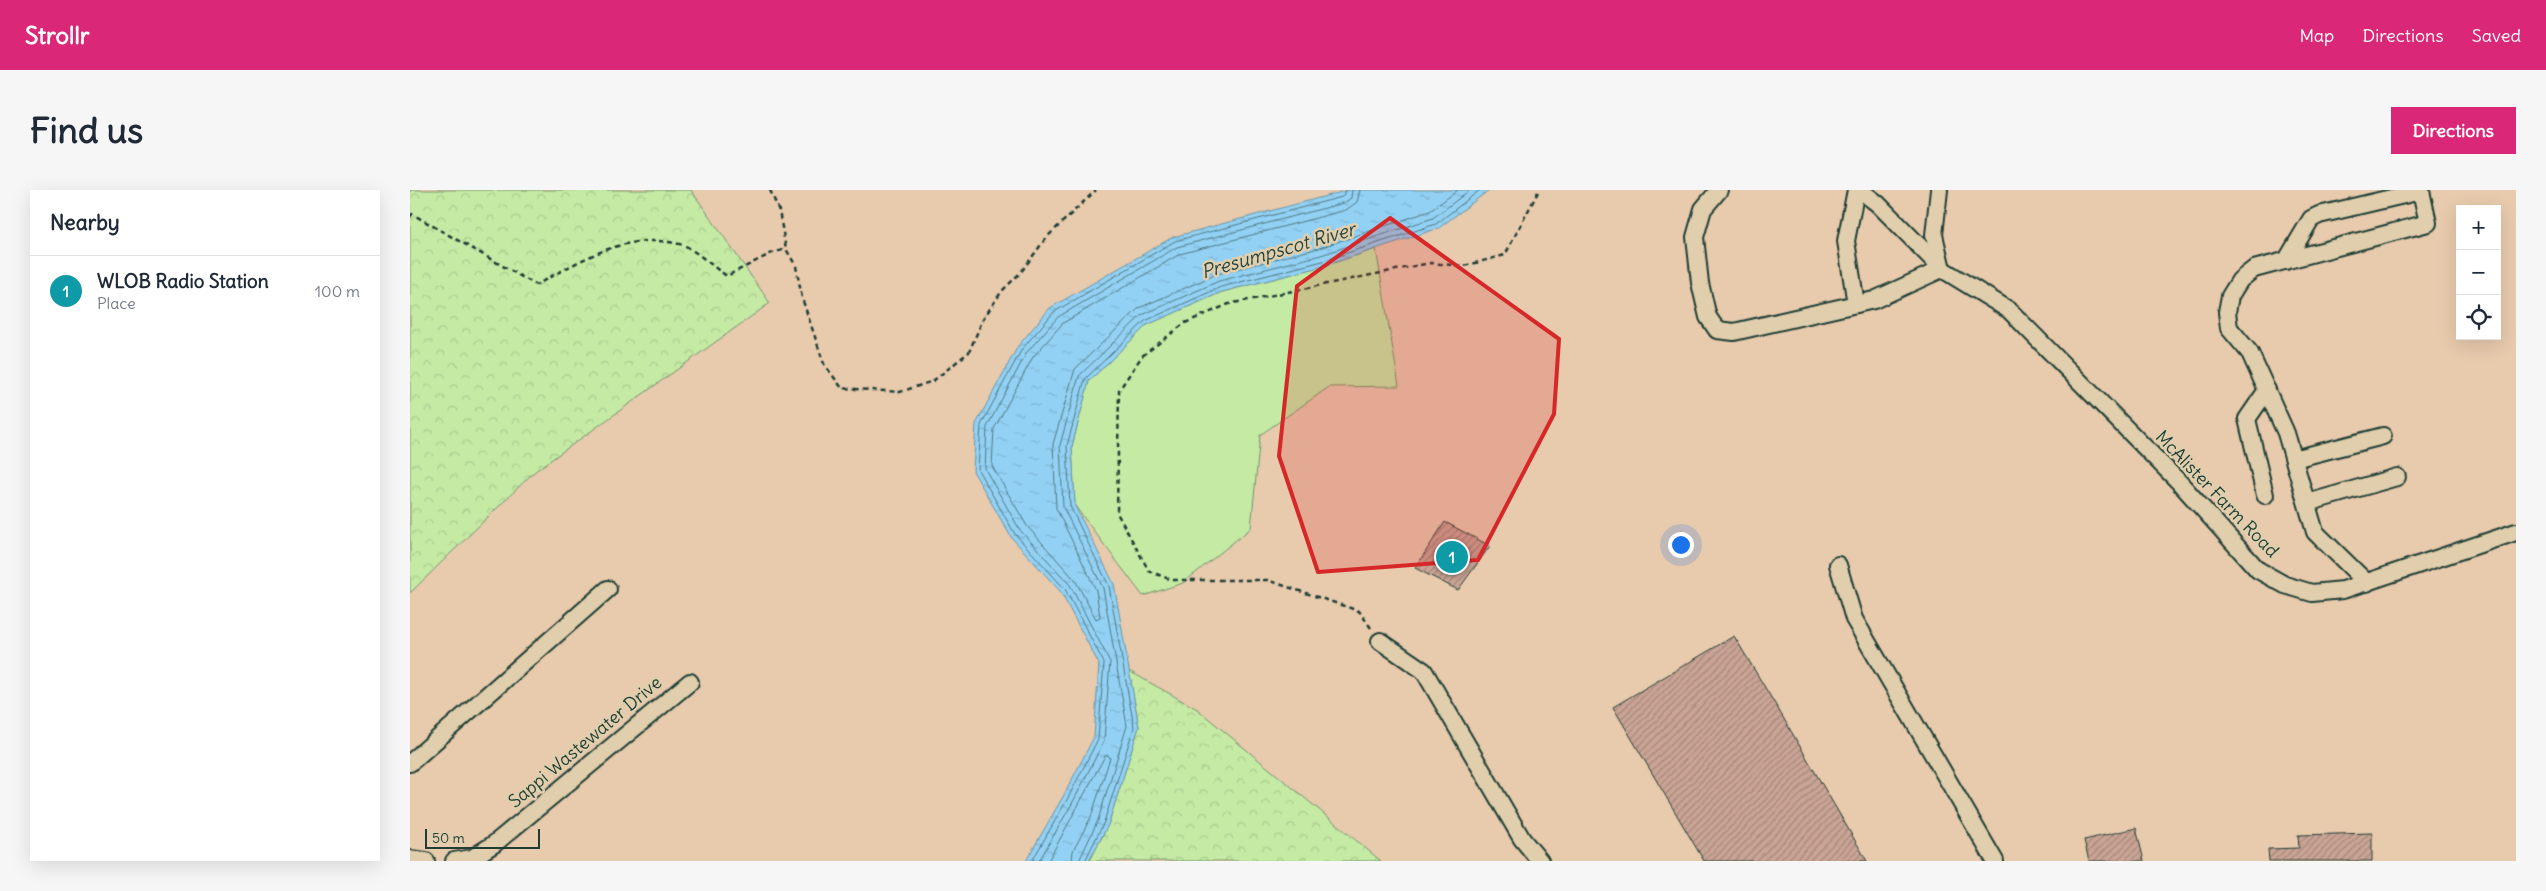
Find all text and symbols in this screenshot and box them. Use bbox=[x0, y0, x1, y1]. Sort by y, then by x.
text: Strollr bbox=[25, 20, 90, 50]
text: Map bbox=[2299, 24, 2334, 47]
text: Directions bbox=[2362, 24, 2444, 47]
text: Saved bbox=[2472, 24, 2521, 47]
button: Directions bbox=[2391, 107, 2516, 154]
text: Find us bbox=[30, 108, 143, 152]
map controls bbox=[2456, 205, 2501, 340]
button: + bbox=[2456, 205, 2501, 250]
text: Nearby bbox=[50, 209, 120, 236]
water label: Presumpscot River bbox=[1198, 216, 1360, 283]
button: − bbox=[2456, 250, 2501, 295]
text: WLOB Radio Station bbox=[97, 269, 269, 293]
text: 1 bbox=[63, 281, 69, 301]
text: 100 m bbox=[315, 281, 360, 301]
text: Place bbox=[97, 293, 136, 313]
button: locate bbox=[2456, 295, 2501, 340]
street label: McAlister Farm Road bbox=[2151, 425, 2284, 562]
your location bbox=[1668, 532, 1694, 558]
pin: 1 bbox=[1436, 538, 1468, 576]
street label: Sappi Wastewater Drive bbox=[503, 671, 666, 812]
scale bar bbox=[425, 826, 540, 849]
text: 50 m bbox=[432, 829, 465, 847]

